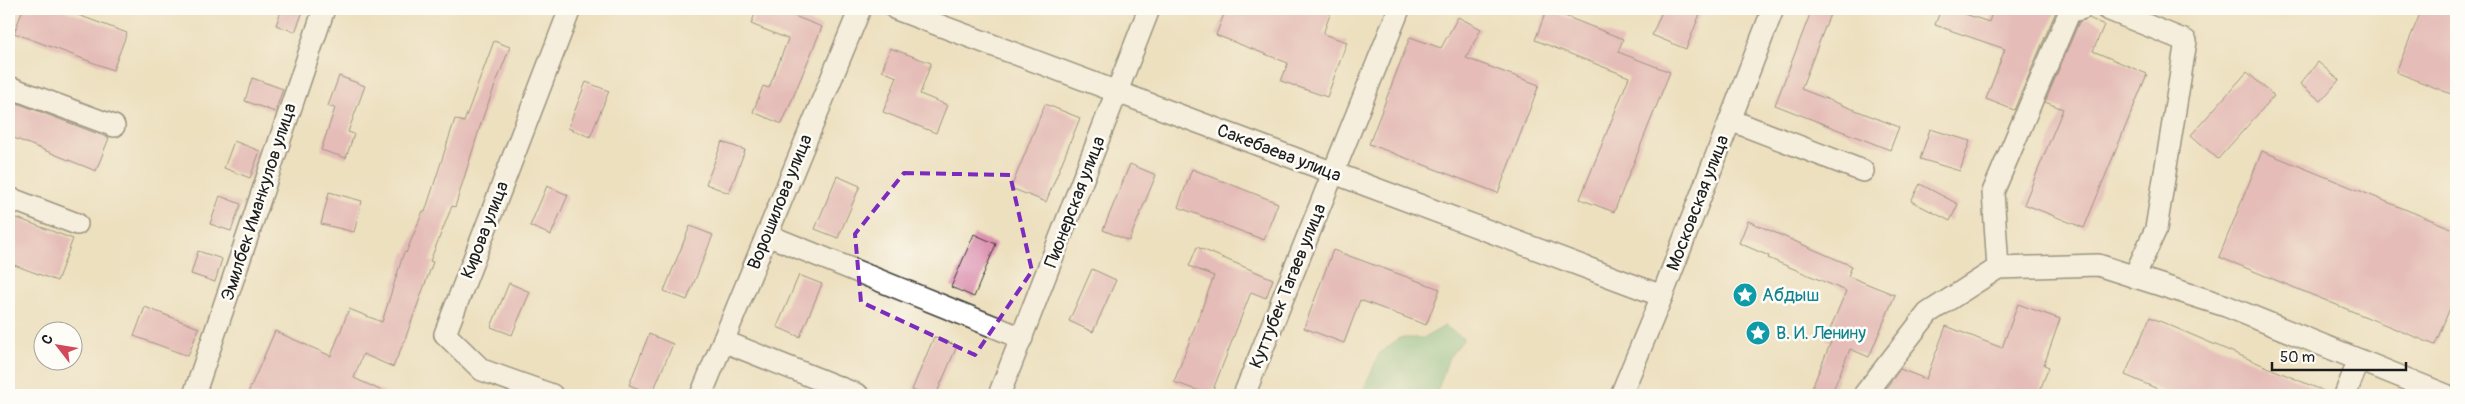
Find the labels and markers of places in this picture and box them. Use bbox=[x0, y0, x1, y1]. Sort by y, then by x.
place icon: Абдыш bbox=[1732, 282, 1758, 308]
place label: Абдыш bbox=[1762, 284, 1819, 307]
place icon: В. И. Ленину bbox=[1745, 320, 1771, 346]
place label: В. И. Ленину bbox=[1776, 322, 1866, 345]

